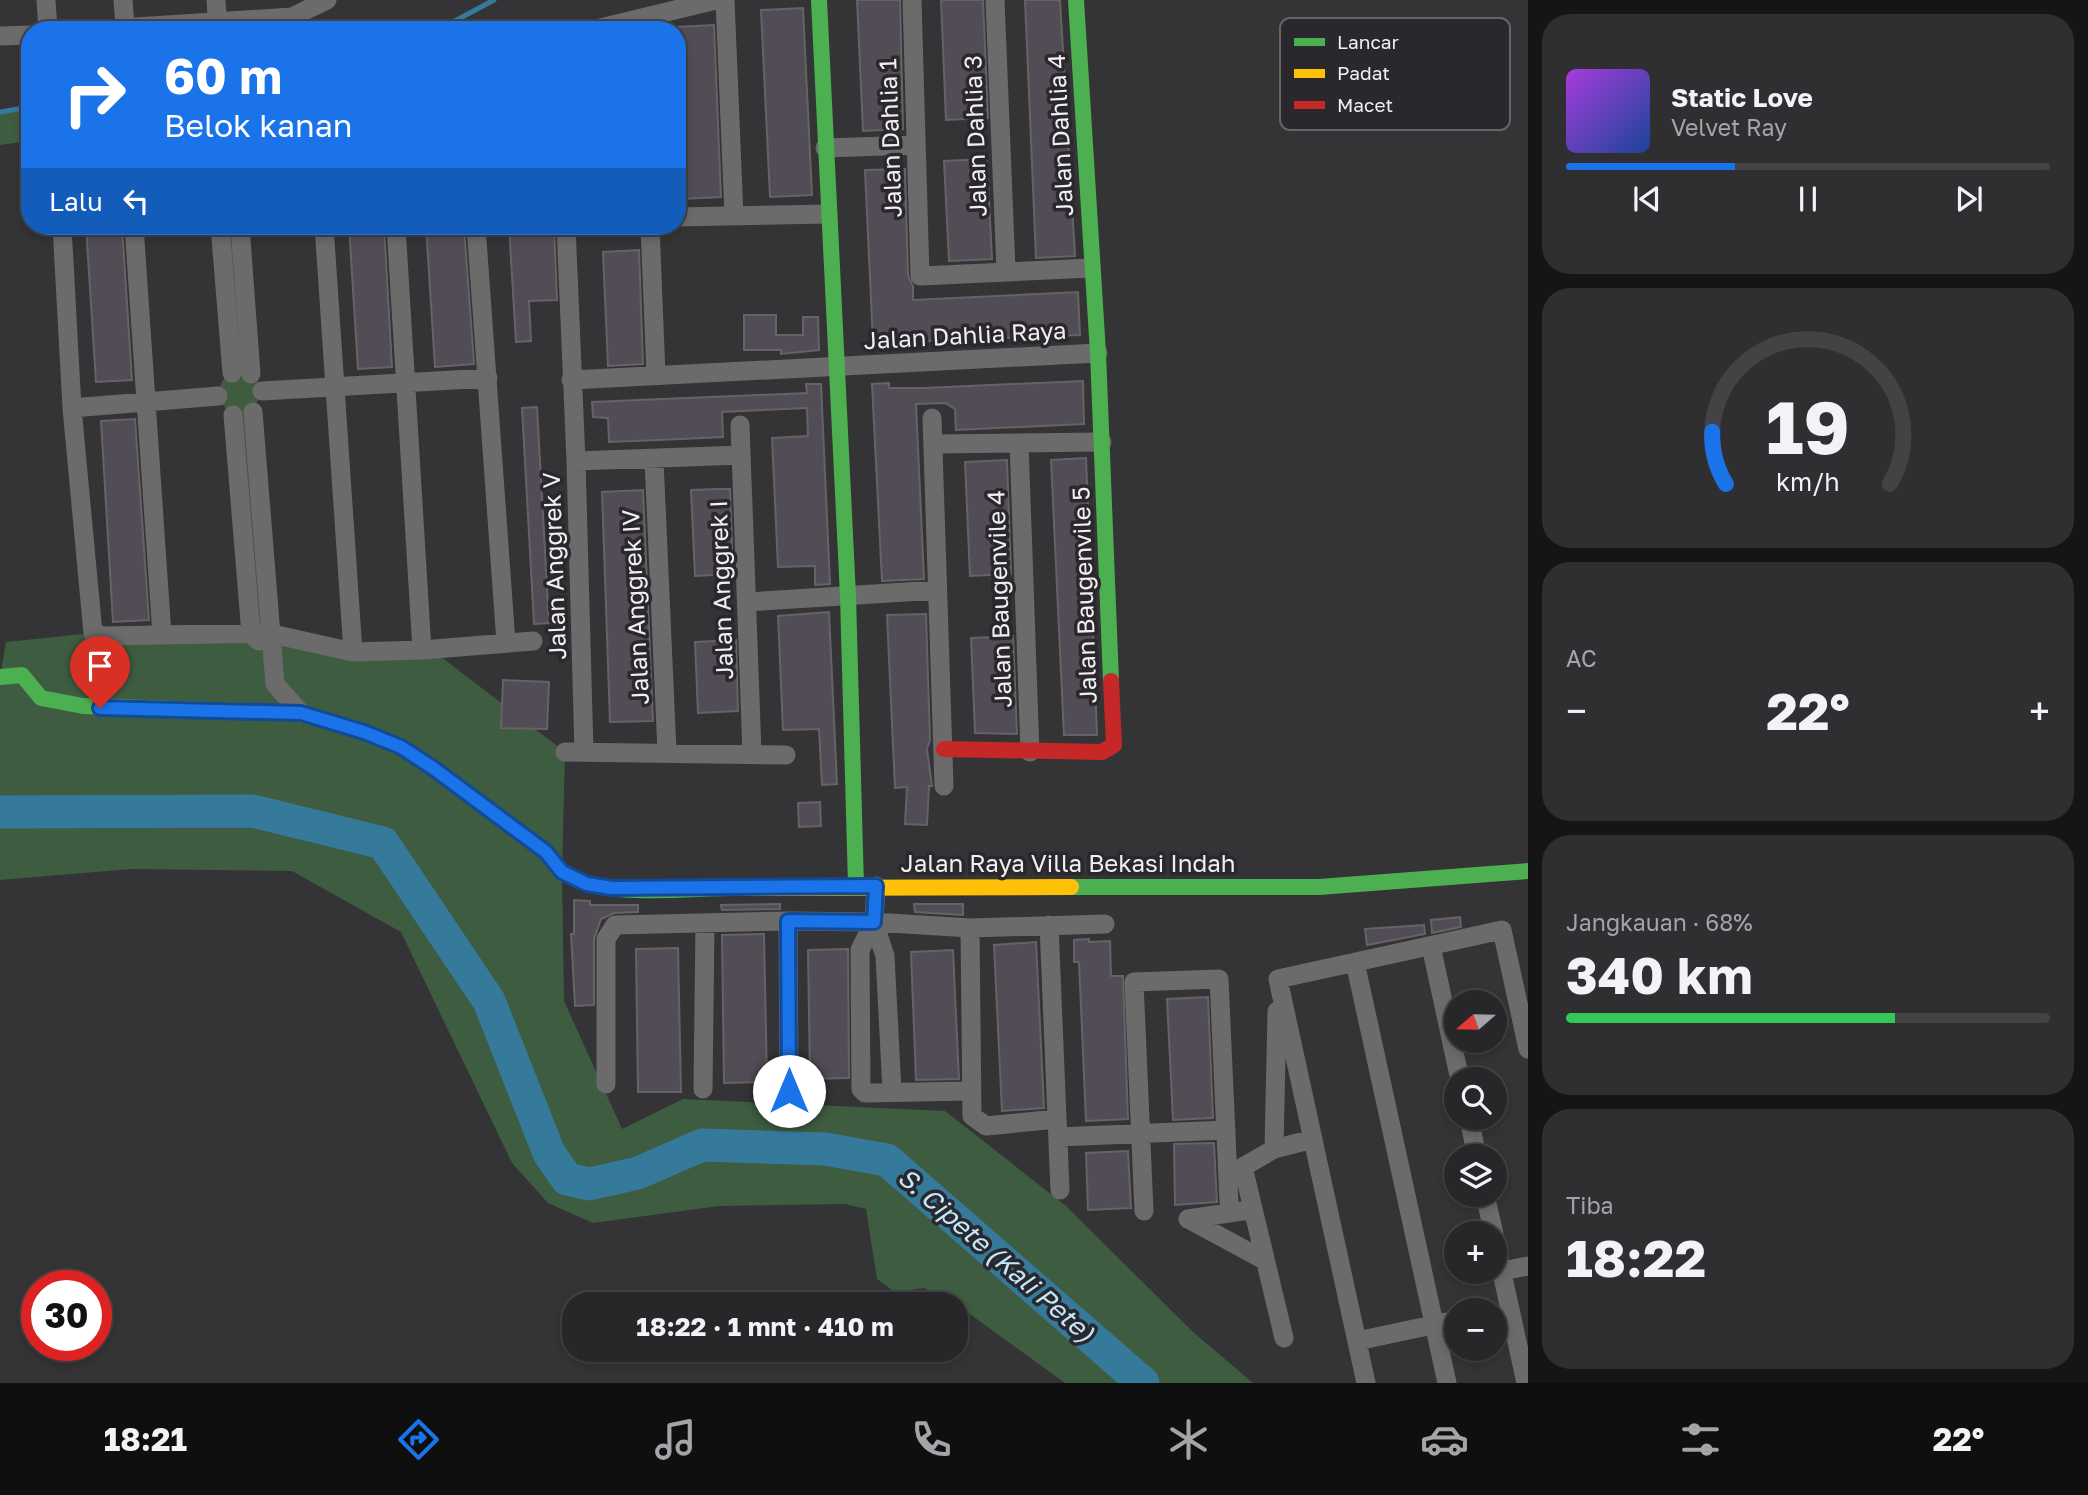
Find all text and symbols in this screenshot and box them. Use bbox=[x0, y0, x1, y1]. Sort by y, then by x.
legend bbox=[1280, 18, 1510, 130]
text: Lancar bbox=[1337, 30, 1400, 53]
text: 60 m bbox=[164, 46, 282, 105]
icon: right bbox=[49, 49, 140, 140]
street label: Jalan Dahlia 4 bbox=[1041, 53, 1078, 217]
street label: Jalan Dahlia 3 bbox=[957, 55, 992, 217]
street label: Jalan Dahlia 1 bbox=[872, 58, 907, 218]
text: Padat bbox=[1337, 61, 1390, 84]
text: Static Love bbox=[1671, 82, 1813, 113]
text: Macet bbox=[1337, 93, 1393, 116]
text: Belok kanan bbox=[164, 106, 352, 144]
text: Velvet Ray bbox=[1671, 113, 1787, 141]
icon: previous bbox=[1628, 180, 1666, 218]
icon: pause bbox=[1789, 180, 1827, 218]
icon: next bbox=[1950, 180, 1988, 218]
icon: left bbox=[117, 182, 155, 220]
text: Lalu bbox=[49, 186, 103, 217]
street label: Jalan Dahlia Raya bbox=[863, 315, 1067, 354]
text: 19 bbox=[1766, 383, 1850, 470]
text: km/h bbox=[1776, 465, 1840, 496]
street label: Jalan Anggrek V bbox=[536, 472, 571, 660]
street label: Jalan Baugenvile 5 bbox=[1065, 486, 1102, 704]
street label: Jalan Baugenvile 4 bbox=[980, 490, 1017, 708]
street label: Jalan Anggrek I bbox=[703, 500, 738, 680]
street label: Jalan Anggrek IV bbox=[615, 509, 654, 705]
pin bbox=[70, 636, 130, 708]
text: AC bbox=[1566, 644, 1597, 672]
icon: arrive bbox=[81, 647, 119, 685]
text: 22° bbox=[1766, 679, 1850, 741]
text: − bbox=[1566, 688, 1587, 733]
text: + bbox=[2029, 688, 2050, 733]
street label: Jalan Raya Villa Bekasi Indah bbox=[900, 848, 1236, 877]
text: Jangkauan · 68% bbox=[1566, 908, 1753, 936]
text: 340 km bbox=[1566, 943, 1753, 1005]
north arrow bbox=[1444, 990, 1507, 1054]
map controls bbox=[1444, 990, 1507, 1361]
position arrow bbox=[752, 1054, 826, 1128]
button: search bbox=[1444, 1067, 1507, 1130]
button: layers bbox=[1444, 1144, 1507, 1207]
water label: S. Cipete (Kali Pete) bbox=[892, 1161, 1101, 1348]
text: Tiba bbox=[1566, 1191, 1614, 1219]
button: + bbox=[1444, 1221, 1507, 1284]
text: 18:22 bbox=[1566, 1226, 1706, 1288]
speed limit sign: 30 bbox=[21, 1270, 112, 1361]
button: − bbox=[1444, 1298, 1507, 1361]
text: 18:22 · 1 mnt · 410 m bbox=[636, 1311, 894, 1342]
icon: directions bbox=[394, 1415, 443, 1464]
icon: music bbox=[651, 1415, 700, 1464]
icon: phone bbox=[907, 1415, 956, 1464]
icon: climate bbox=[1164, 1415, 1213, 1464]
icon: car bbox=[1420, 1415, 1469, 1464]
icon: filters bbox=[1676, 1415, 1725, 1464]
text: 18:21 bbox=[104, 1420, 187, 1458]
text: 22° bbox=[1933, 1420, 1984, 1458]

